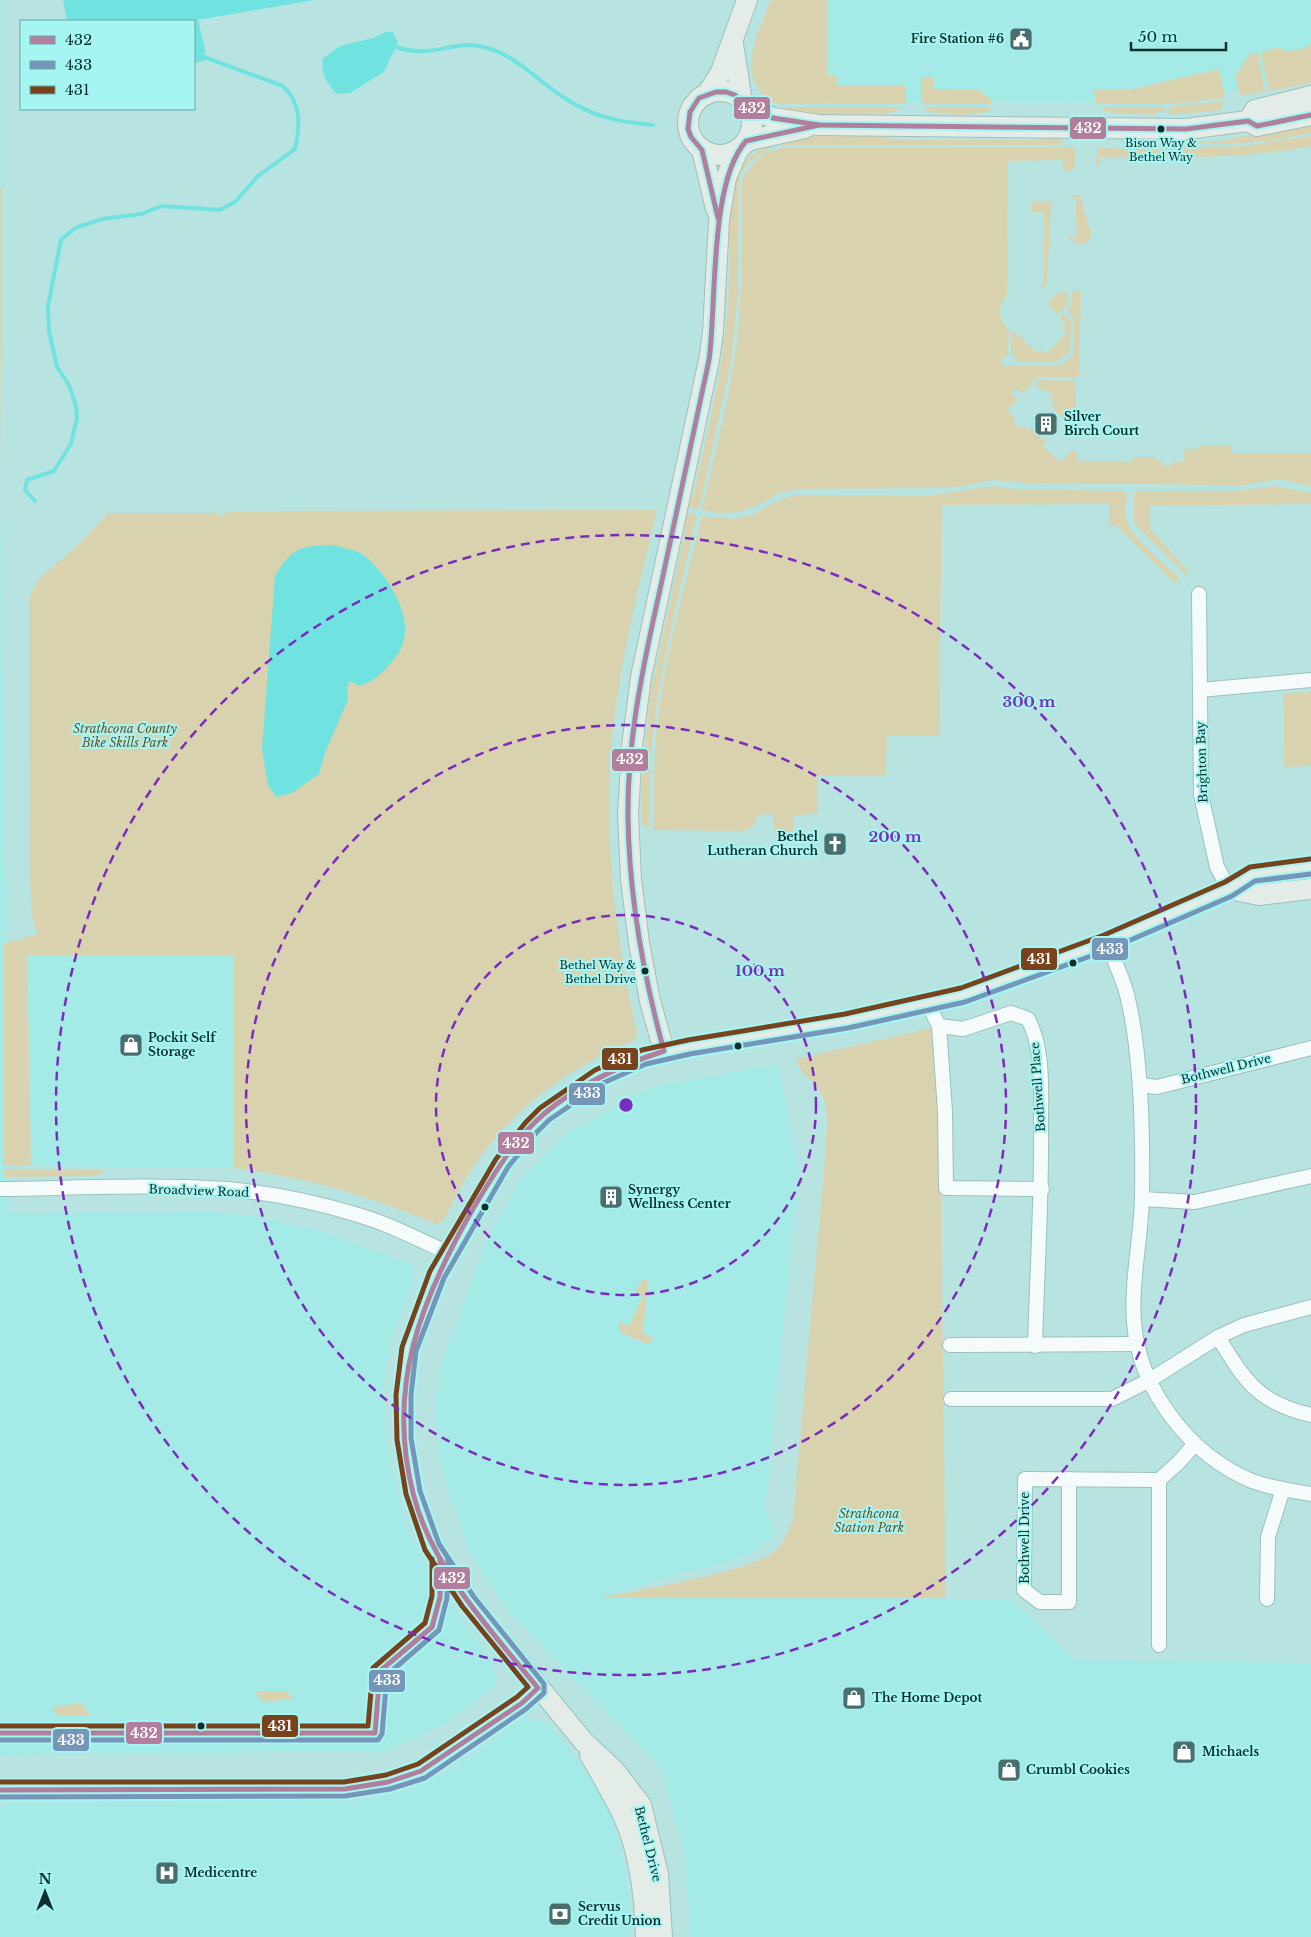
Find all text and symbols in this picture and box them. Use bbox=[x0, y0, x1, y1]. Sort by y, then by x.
legend bbox=[20, 20, 195, 110]
scale bar bbox=[1131, 20, 1226, 52]
public building icon: Fire Station #6 bbox=[1008, 26, 1034, 52]
text: 50 m bbox=[1138, 27, 1178, 46]
text: 432 bbox=[65, 30, 92, 49]
place label: Fire Station #6 bbox=[911, 31, 1004, 46]
text: 433 bbox=[65, 55, 92, 74]
text: 431 bbox=[65, 80, 90, 99]
line badge: 432 bbox=[733, 96, 771, 120]
text: 432 bbox=[738, 99, 766, 117]
line badge: 432 bbox=[1069, 116, 1107, 140]
text: 432 bbox=[1074, 119, 1102, 137]
marker: Bison Way & Bethel Way bbox=[1156, 124, 1166, 134]
place label: Bison Way & Bethel Way bbox=[1125, 136, 1197, 164]
place label: Silver Birch Court bbox=[1064, 409, 1140, 438]
building icon: Silver Birch Court bbox=[1033, 411, 1059, 437]
text: 300 m bbox=[1003, 692, 1056, 711]
park label: Strathcona County Bike Skills Park bbox=[73, 721, 178, 750]
street label: Brighton Bay bbox=[1193, 721, 1210, 803]
line badge: 432 bbox=[611, 748, 649, 772]
text: 432 bbox=[616, 750, 644, 768]
text: 200 m bbox=[869, 827, 922, 846]
place label: Bethel Lutheran Church bbox=[707, 829, 819, 858]
church icon: Bethel Lutheran Church bbox=[822, 831, 848, 857]
line badge: 433 bbox=[1091, 937, 1129, 961]
text: 433 bbox=[1096, 940, 1124, 958]
line badge: 431 bbox=[1020, 947, 1058, 971]
text: 431 bbox=[1027, 950, 1051, 968]
place label: Bethel Way & Bethel Drive bbox=[560, 958, 636, 986]
unlabelled marker bbox=[1068, 958, 1078, 968]
text: 100 m bbox=[735, 961, 785, 980]
marker: Bethel Way & Bethel Drive bbox=[640, 966, 650, 976]
place label: Pockit Self Storage bbox=[148, 1030, 217, 1059]
shop icon: Pockit Self Storage bbox=[118, 1032, 144, 1058]
unlabelled marker bbox=[733, 1041, 743, 1051]
street label: Bothwell Place bbox=[1027, 1042, 1048, 1132]
line badge: 431 bbox=[601, 1047, 639, 1071]
text: 431 bbox=[608, 1050, 632, 1068]
street label: Bothwell Drive bbox=[1179, 1050, 1272, 1087]
line badge: 433 bbox=[568, 1082, 606, 1106]
text: 433 bbox=[573, 1084, 601, 1102]
centre of rings bbox=[617, 1096, 635, 1114]
line badge: 432 bbox=[497, 1131, 535, 1155]
text: 432 bbox=[502, 1134, 530, 1152]
street label: Broadview Road bbox=[148, 1181, 250, 1200]
place label: Synergy Wellness Center bbox=[627, 1182, 731, 1211]
building icon: Synergy Wellness Center bbox=[598, 1184, 624, 1210]
unlabelled marker bbox=[480, 1202, 490, 1212]
street label: Bothwell Drive bbox=[1017, 1492, 1032, 1584]
park label: Strathcona Station Park bbox=[834, 1506, 904, 1535]
line badge: 432 bbox=[433, 1566, 471, 1590]
text: 432 bbox=[438, 1569, 466, 1587]
line badge: 433 bbox=[368, 1669, 406, 1693]
text: 433 bbox=[373, 1671, 401, 1689]
shop icon: The Home Depot bbox=[841, 1685, 867, 1711]
place label: The Home Depot bbox=[872, 1690, 983, 1705]
line badge: 431 bbox=[261, 1714, 299, 1738]
text: 431 bbox=[268, 1717, 292, 1735]
line badge: 432 bbox=[125, 1721, 163, 1745]
unlabelled marker bbox=[196, 1721, 206, 1731]
text: 432 bbox=[130, 1724, 158, 1742]
line badge: 433 bbox=[52, 1728, 90, 1752]
text: 433 bbox=[57, 1731, 85, 1749]
shop icon: Michaels bbox=[1171, 1739, 1197, 1765]
place label: Michaels bbox=[1202, 1744, 1260, 1759]
shop icon: Crumbl Cookies bbox=[996, 1757, 1022, 1783]
place label: Crumbl Cookies bbox=[1026, 1762, 1130, 1777]
street label: Bethel Drive bbox=[632, 1805, 665, 1883]
hospital icon: Medicentre bbox=[154, 1860, 180, 1886]
place label: Medicentre bbox=[184, 1865, 257, 1880]
north arrow bbox=[20, 1867, 70, 1917]
text: N bbox=[38, 1870, 52, 1888]
place label: Servus Credit Union bbox=[578, 1899, 661, 1928]
bank icon: Servus Credit Union bbox=[547, 1901, 573, 1927]

